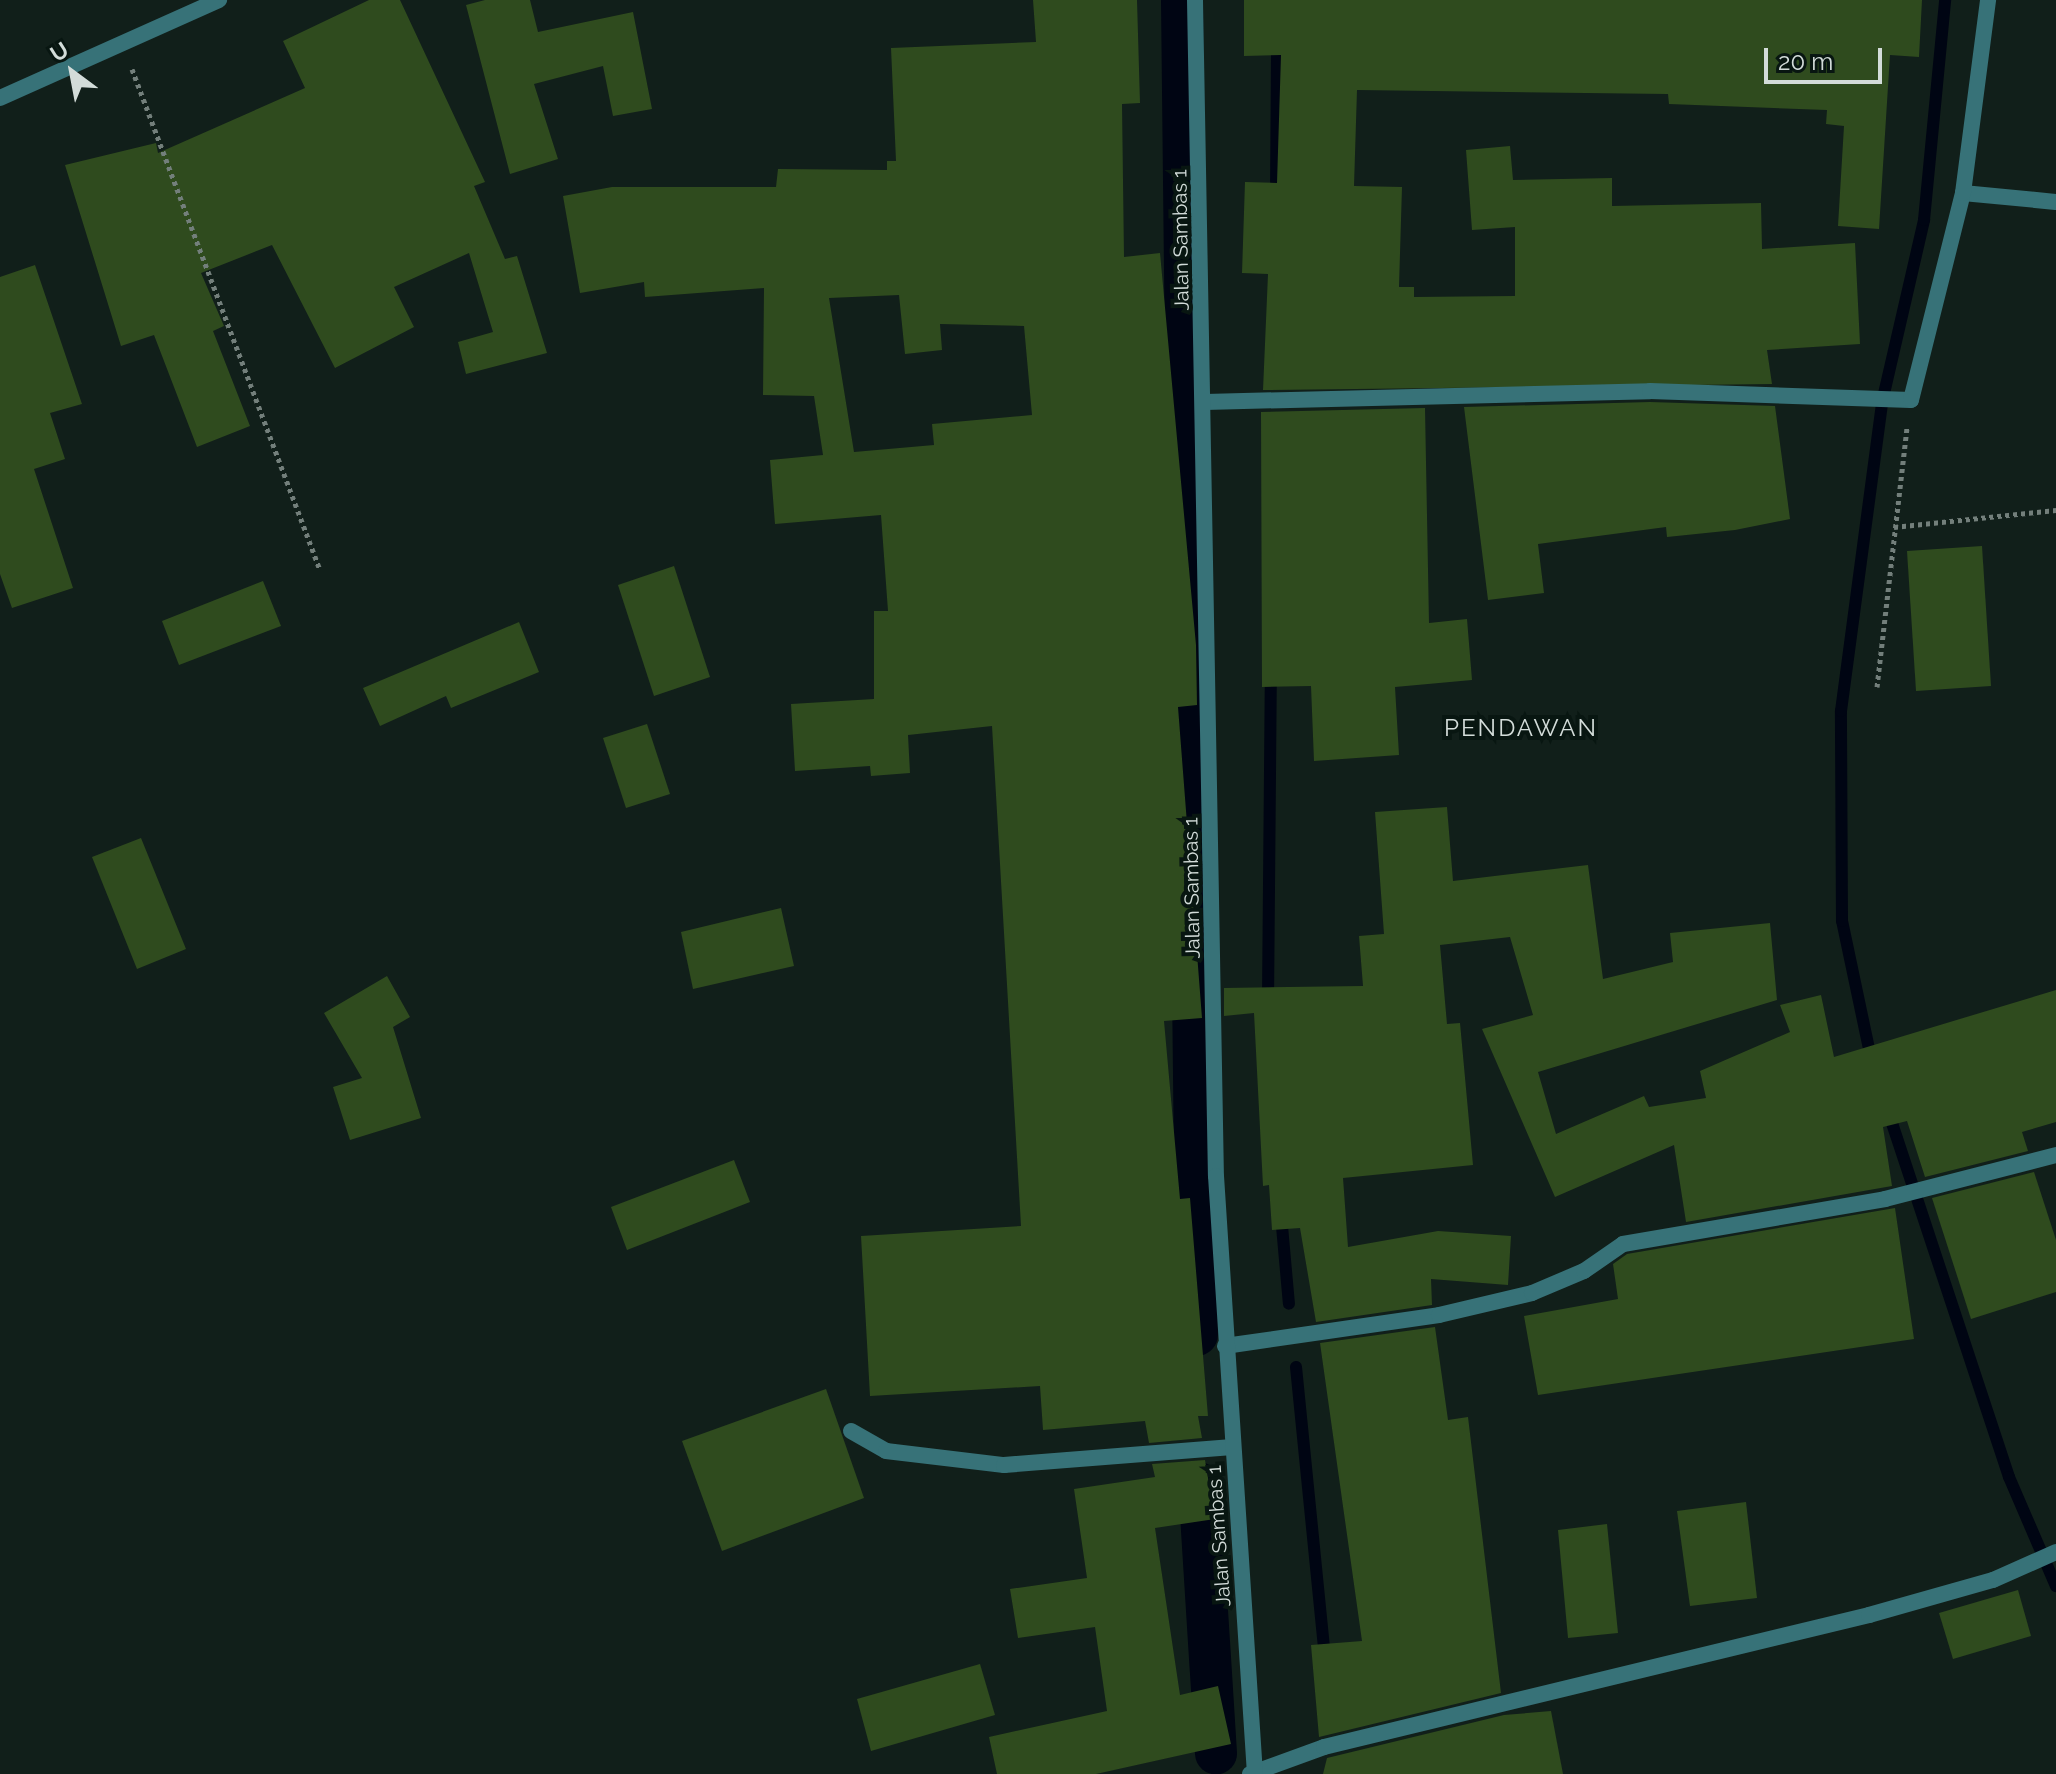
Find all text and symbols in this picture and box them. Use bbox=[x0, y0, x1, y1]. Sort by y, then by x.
north arrow bbox=[32, 32, 112, 112]
scale bar bbox=[1768, 32, 1886, 82]
text: U bbox=[45, 36, 73, 67]
text: 20 m bbox=[1778, 47, 1833, 76]
street label: Jalan Sambas 1 bbox=[1168, 169, 1194, 311]
district label: PENDAWAN bbox=[1444, 714, 1598, 742]
street label: Jalan Sambas 1 bbox=[1179, 817, 1205, 959]
street label: Jalan Sambas 1 bbox=[1202, 1465, 1236, 1607]

